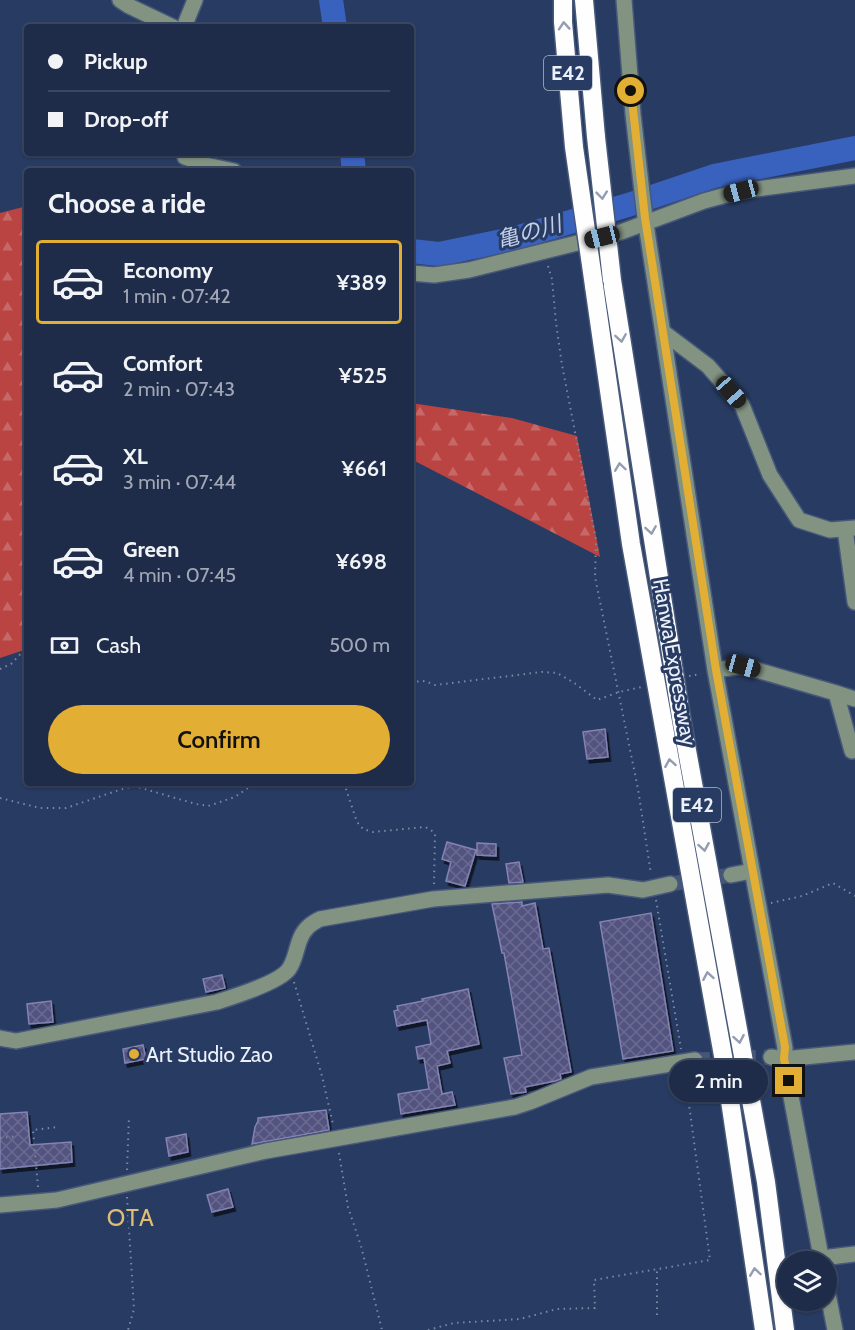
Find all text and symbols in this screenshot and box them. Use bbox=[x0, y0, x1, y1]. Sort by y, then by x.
one-way arrow bbox=[557, 21, 570, 30]
text: Pickup bbox=[84, 48, 148, 75]
road number: E42 bbox=[544, 56, 592, 90]
route start bbox=[617, 77, 644, 104]
text: Drop-off bbox=[84, 106, 168, 133]
car bbox=[721, 178, 761, 204]
text: Choose a ride bbox=[48, 187, 206, 220]
one-way arrow bbox=[596, 190, 608, 199]
water label: 亀の川 bbox=[494, 209, 566, 254]
car bbox=[582, 224, 622, 250]
icon: car bbox=[51, 255, 105, 309]
text: Economy bbox=[123, 257, 213, 284]
text: ¥389 bbox=[336, 269, 387, 296]
text: 1 min · 07:42 bbox=[123, 284, 231, 308]
one-way arrow bbox=[614, 332, 627, 342]
icon: car bbox=[51, 348, 105, 402]
text: Comfort bbox=[123, 350, 202, 377]
text: ¥525 bbox=[339, 362, 387, 389]
car bbox=[712, 373, 750, 411]
text: 2 min · 07:43 bbox=[123, 377, 235, 401]
icon: car bbox=[51, 441, 105, 495]
text: XL bbox=[123, 443, 148, 470]
text: ¥661 bbox=[341, 455, 387, 482]
one-way arrow bbox=[615, 463, 627, 472]
text: 3 min · 07:44 bbox=[123, 470, 236, 494]
one-way arrow bbox=[645, 526, 657, 535]
icon: car bbox=[51, 534, 105, 588]
text: Green bbox=[123, 536, 179, 563]
text: ¥698 bbox=[336, 548, 387, 575]
text: 4 min · 07:45 bbox=[123, 563, 236, 587]
street label: Hanwa Expressway bbox=[648, 576, 702, 748]
icon: cash bbox=[48, 629, 81, 662]
text: Cash bbox=[96, 632, 141, 659]
text: 500 m bbox=[329, 633, 390, 657]
car bbox=[723, 652, 763, 680]
button: Confirm bbox=[48, 705, 390, 774]
one-way arrow bbox=[664, 759, 677, 769]
road number: E42 bbox=[673, 788, 721, 822]
one-way arrow bbox=[698, 842, 710, 852]
one-way arrow bbox=[703, 971, 715, 980]
one-way arrow bbox=[733, 1034, 745, 1044]
place label: Art Studio Zao bbox=[146, 1042, 273, 1067]
marker: Art Studio Zao bbox=[127, 1047, 141, 1061]
callout: 2 min bbox=[669, 1060, 768, 1102]
route end bbox=[775, 1067, 802, 1094]
text: 2 min bbox=[694, 1069, 743, 1093]
district label: OTA bbox=[107, 1203, 155, 1232]
map controls bbox=[777, 1251, 837, 1311]
button: layers bbox=[777, 1251, 837, 1311]
one-way arrow bbox=[750, 1267, 762, 1277]

